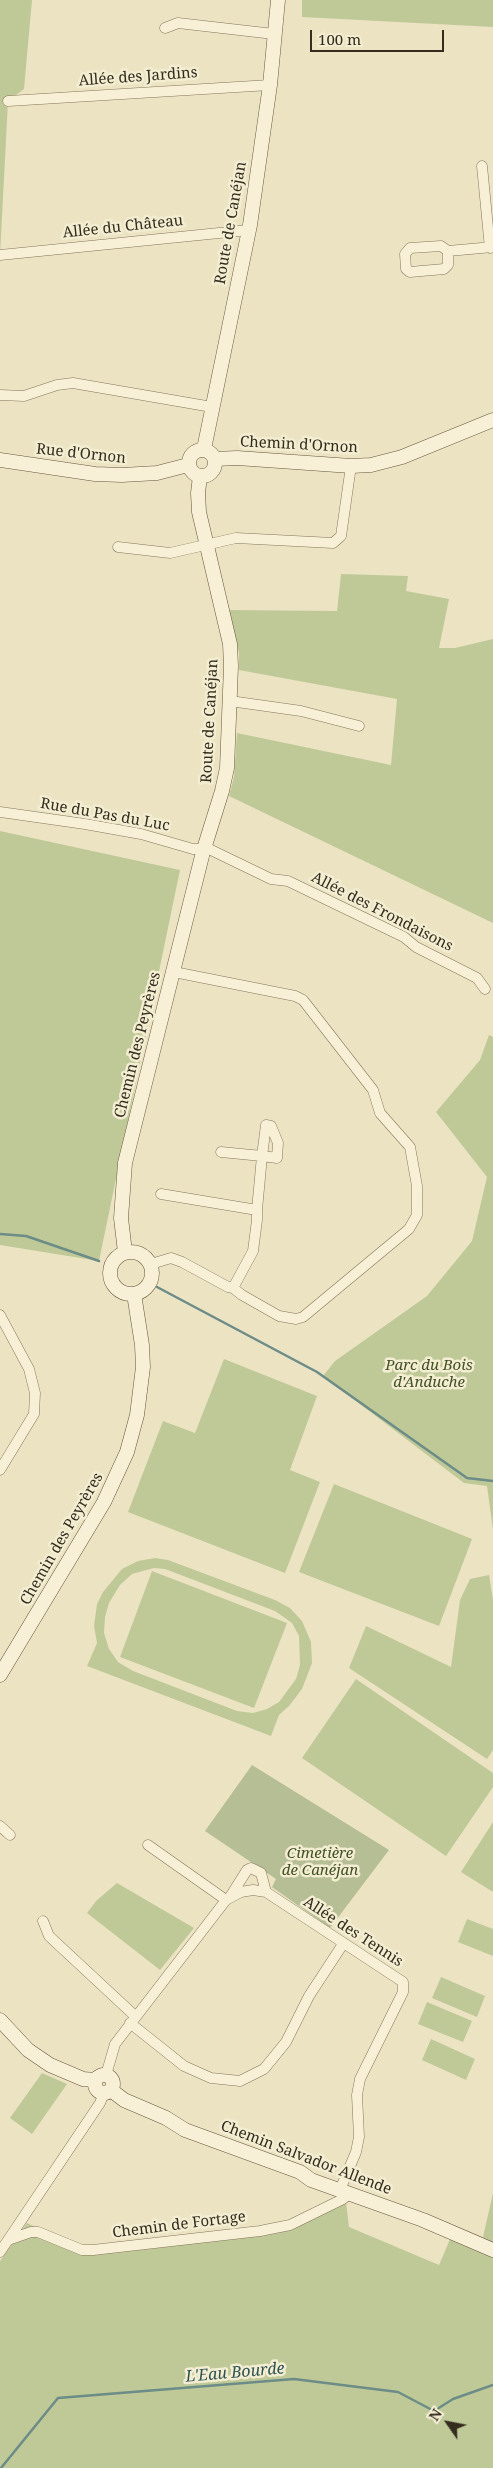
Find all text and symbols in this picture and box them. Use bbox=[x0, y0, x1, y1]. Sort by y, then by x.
scale bar bbox=[313, 20, 447, 52]
text: 100 m bbox=[318, 29, 361, 49]
street label: Allée des Jardins bbox=[78, 64, 198, 90]
street label: Route de Canéjan bbox=[211, 160, 251, 286]
street label: Allée du Château bbox=[62, 212, 184, 242]
street label: Chemin d'Ornon bbox=[240, 433, 358, 457]
street label: Rue d'Ornon bbox=[35, 440, 127, 468]
street label: Route de Canéjan bbox=[198, 658, 222, 784]
street label: Rue du Pas du Luc bbox=[39, 795, 171, 835]
street label: Allée des Frondaisons bbox=[308, 869, 456, 955]
street label: Chemin des Peyrères bbox=[111, 970, 165, 1120]
park label: Parc du Bois d'Anduche bbox=[385, 1357, 473, 1392]
street label: Chemin des Peyrères bbox=[17, 1470, 107, 1608]
park label: Cimetière de Canéjan bbox=[282, 1845, 358, 1880]
street label: Allée des Tennis bbox=[300, 1893, 406, 1971]
street label: Chemin Salvador Allende bbox=[218, 2117, 394, 2199]
street label: Chemin de Fortage bbox=[111, 2208, 247, 2242]
water label: L'Eau Bourde bbox=[185, 2359, 285, 2387]
north arrow bbox=[423, 2398, 473, 2448]
text: N bbox=[424, 2405, 446, 2424]

